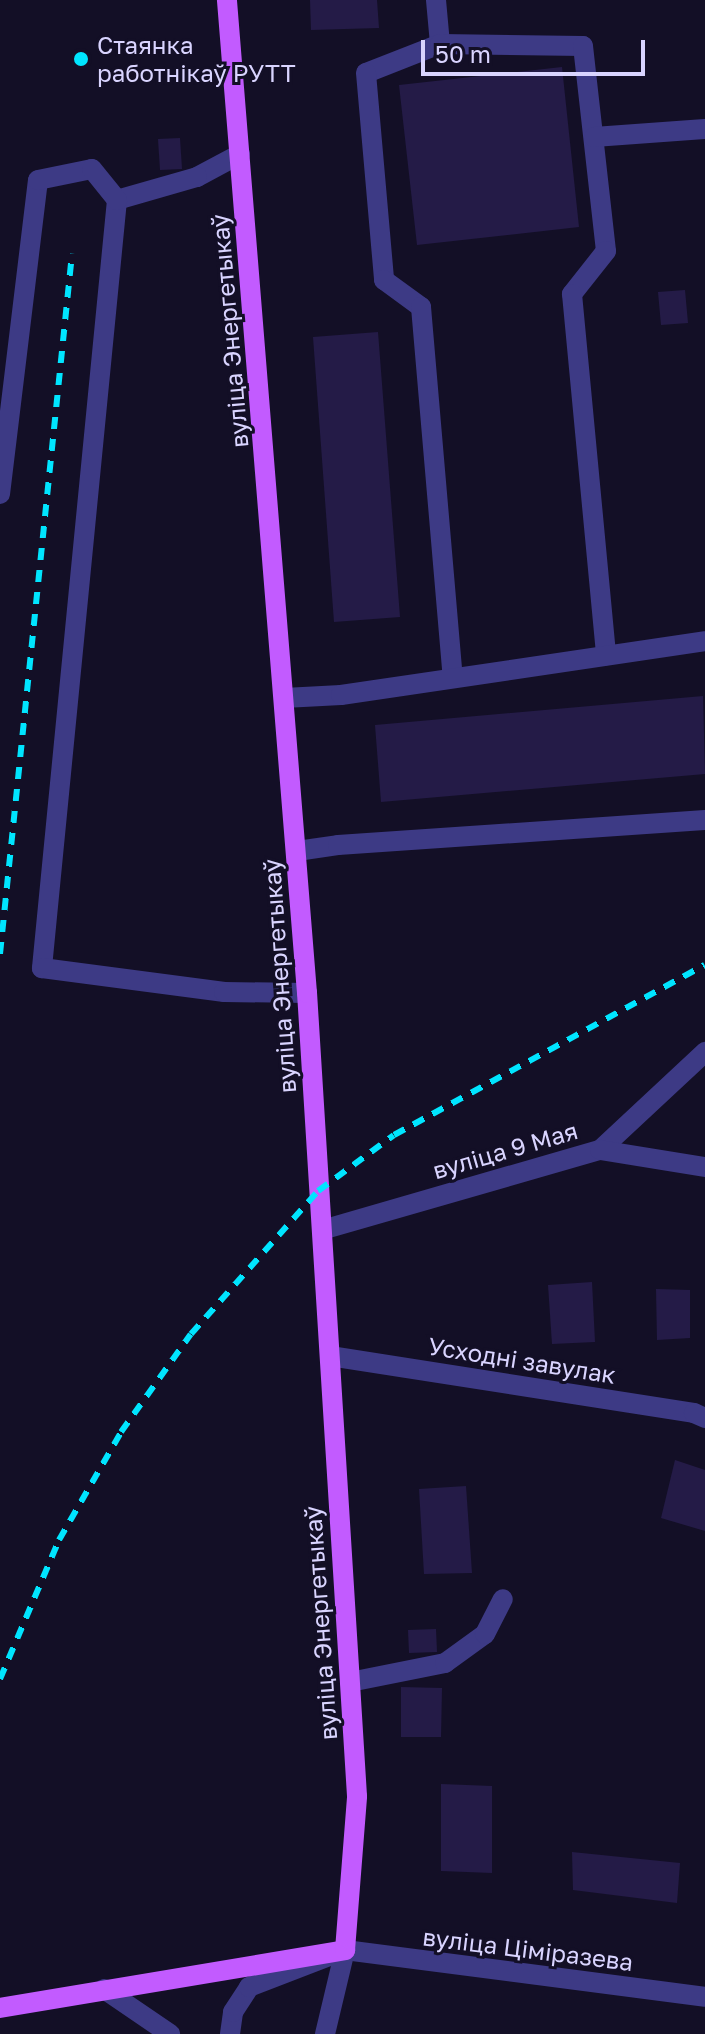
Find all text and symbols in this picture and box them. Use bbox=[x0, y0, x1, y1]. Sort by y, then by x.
scale bar bbox=[425, 24, 649, 74]
place label: Стаянка работнікаў РУТТ bbox=[97, 31, 296, 87]
text: 50 m bbox=[435, 39, 491, 68]
marker: Стаянка работнікаў РУТТ bbox=[72, 50, 90, 68]
street label: вуліца Энергетыкаў bbox=[204, 213, 254, 449]
street label: вуліца Энергетыкаў bbox=[256, 858, 302, 1094]
street label: вуліца 9 Мая bbox=[429, 1116, 581, 1184]
street label: Усходні завулак bbox=[426, 1331, 618, 1389]
street label: вуліца Энергетыкаў bbox=[297, 1505, 343, 1741]
street label: вуліца Ціміразева bbox=[421, 1922, 635, 1976]

